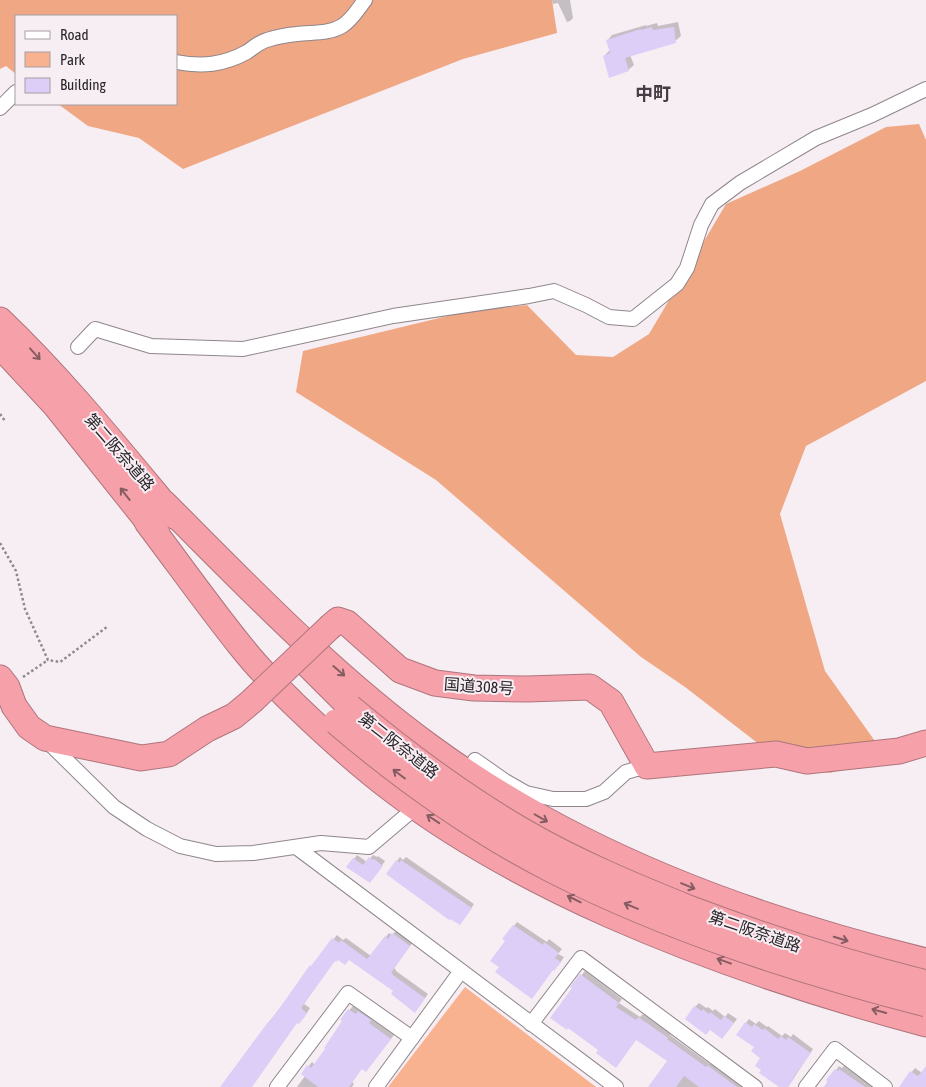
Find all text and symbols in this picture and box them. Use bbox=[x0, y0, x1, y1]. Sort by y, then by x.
legend bbox=[15, 15, 178, 105]
text: Road bbox=[60, 26, 89, 43]
text: Park bbox=[60, 51, 85, 68]
text: Building bbox=[60, 76, 106, 93]
district label: 中町 bbox=[635, 83, 671, 104]
one-way arrow bbox=[29, 348, 40, 361]
street label: 第二阪奈道路 bbox=[82, 410, 158, 494]
one-way arrow bbox=[120, 487, 131, 500]
one-way arrow bbox=[332, 666, 345, 677]
street label: 国道308号 bbox=[443, 675, 515, 697]
street label: 第二阪奈道路 bbox=[356, 708, 442, 782]
one-way arrow bbox=[393, 768, 406, 779]
one-way arrow bbox=[533, 813, 547, 823]
one-way arrow bbox=[426, 814, 440, 824]
one-way arrow bbox=[680, 883, 695, 892]
one-way arrow bbox=[567, 894, 582, 904]
one-way arrow bbox=[624, 901, 639, 910]
street label: 第二阪奈道路 bbox=[707, 907, 803, 955]
one-way arrow bbox=[833, 934, 849, 944]
one-way arrow bbox=[717, 956, 733, 965]
one-way arrow bbox=[871, 1006, 887, 1015]

